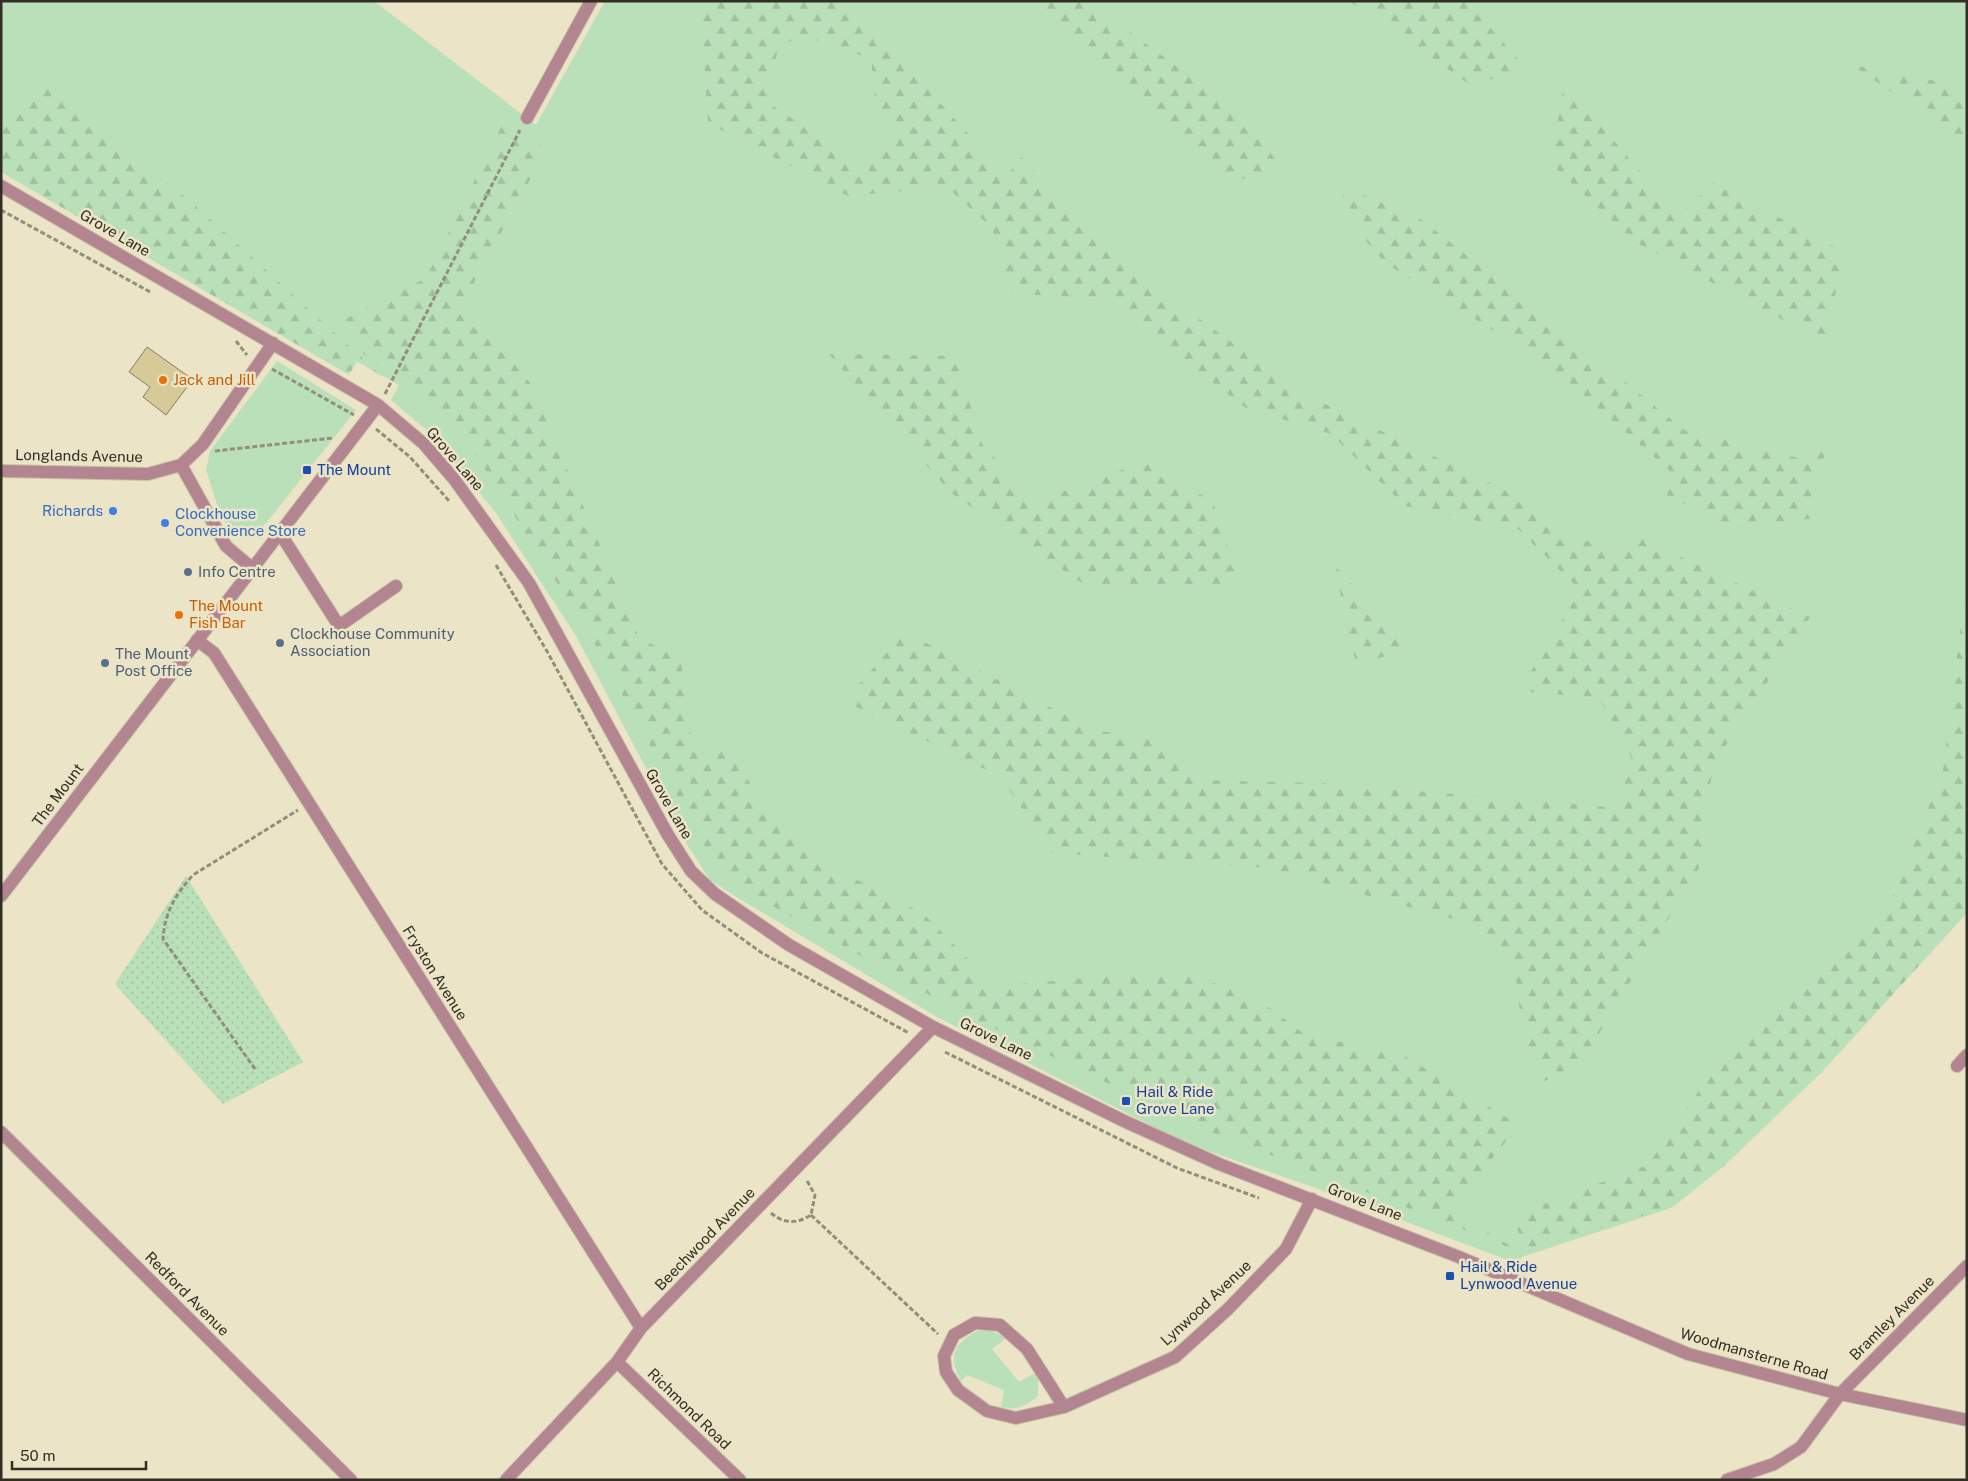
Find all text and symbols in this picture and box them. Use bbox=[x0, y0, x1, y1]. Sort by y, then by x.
street label: Grove Lane bbox=[77, 206, 153, 260]
place label: Jack and Jill bbox=[173, 371, 255, 388]
marker: Jack and Jill bbox=[157, 374, 169, 386]
street label: Grove Lane bbox=[423, 424, 488, 494]
street label: Longlands Avenue bbox=[15, 446, 143, 465]
place label: The Mount bbox=[317, 461, 391, 478]
marker: The Mount bbox=[301, 464, 313, 476]
place label: Richards bbox=[42, 502, 103, 519]
marker: Richards bbox=[107, 505, 119, 517]
place label: Clockhouse Convenience Store bbox=[175, 505, 306, 539]
marker: Clockhouse Convenience Store bbox=[159, 517, 171, 529]
place label: Info Centre bbox=[198, 563, 276, 580]
marker: Info Centre bbox=[182, 566, 194, 578]
place label: The Mount Fish Bar bbox=[189, 597, 263, 631]
marker: The Mount Fish Bar bbox=[173, 609, 185, 621]
place label: Clockhouse Community Association bbox=[290, 625, 455, 659]
marker: Clockhouse Community Association bbox=[274, 637, 286, 649]
place label: The Mount Post Office bbox=[115, 645, 193, 679]
marker: The Mount Post Office bbox=[99, 657, 111, 669]
street label: The Mount bbox=[28, 760, 87, 829]
street label: Grove Lane bbox=[642, 766, 696, 842]
street label: Fryston Avenue bbox=[400, 922, 471, 1023]
street label: Grove Lane bbox=[957, 1014, 1035, 1063]
place label: Hail & Ride Grove Lane bbox=[1136, 1083, 1214, 1117]
marker: Hail & Ride Grove Lane bbox=[1120, 1095, 1132, 1107]
street label: Grove Lane bbox=[1326, 1180, 1405, 1224]
street label: Beechwood Avenue bbox=[651, 1184, 758, 1294]
street label: Redford Avenue bbox=[142, 1248, 233, 1339]
street label: Lynwood Avenue bbox=[1157, 1256, 1254, 1349]
place label: Hail & Ride Lynwood Avenue bbox=[1460, 1258, 1577, 1292]
marker: Hail & Ride Lynwood Avenue bbox=[1444, 1270, 1456, 1282]
street label: Bramley Avenue bbox=[1846, 1272, 1937, 1363]
street label: Woodmansterne Road bbox=[1678, 1324, 1830, 1383]
street label: Richmond Road bbox=[644, 1365, 734, 1453]
scale bar bbox=[12, 1438, 146, 1470]
text: 50 m bbox=[20, 1447, 55, 1464]

